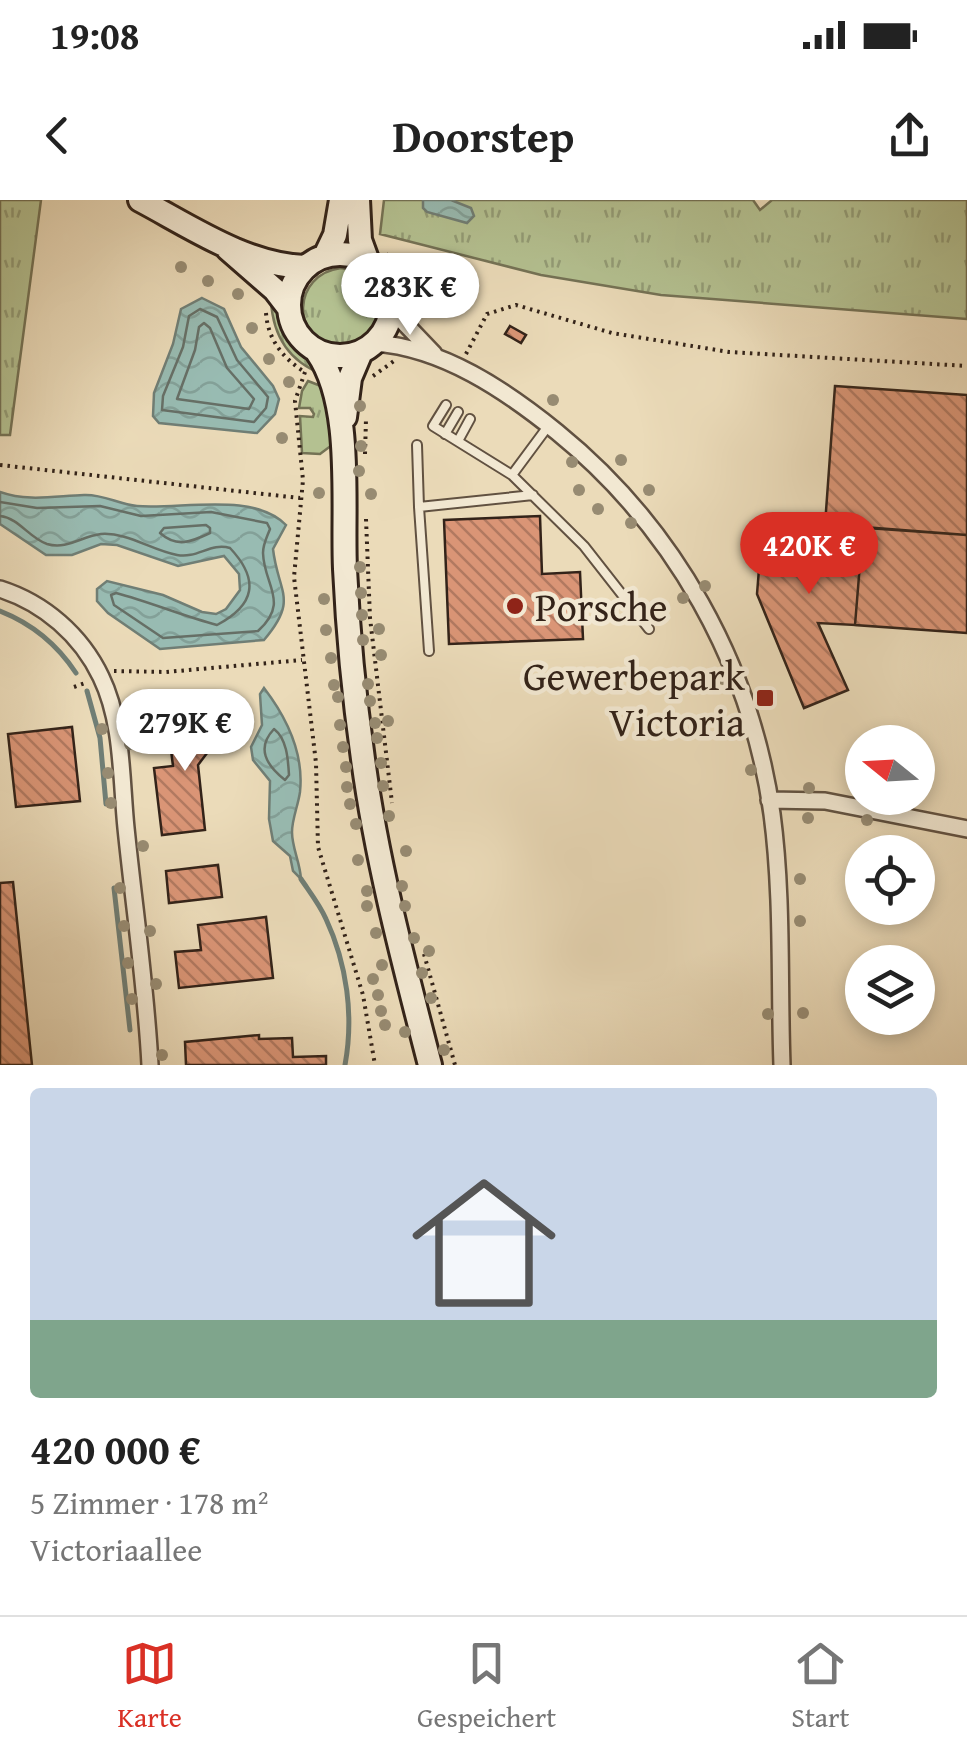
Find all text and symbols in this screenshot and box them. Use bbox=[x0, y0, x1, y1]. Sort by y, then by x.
text: 19:08 bbox=[50, 7, 140, 63]
text: Doorstep bbox=[393, 103, 574, 168]
icon: back bbox=[30, 108, 85, 163]
icon: share bbox=[882, 108, 937, 163]
pin: 283K € bbox=[329, 253, 491, 338]
text: 283K € bbox=[363, 262, 457, 309]
pin: 420K € bbox=[728, 512, 890, 597]
text: 420K € bbox=[762, 521, 856, 568]
place label: Porsche bbox=[535, 577, 668, 636]
marker: Porsche bbox=[504, 595, 526, 617]
place label: Gewerbepark Victoria bbox=[523, 646, 746, 751]
marker: Gewerbepark Victoria bbox=[754, 687, 776, 709]
pin: 279K € bbox=[104, 689, 266, 774]
text: 279K € bbox=[138, 698, 232, 745]
north arrow bbox=[845, 725, 935, 815]
map controls bbox=[845, 725, 935, 1035]
button: locate bbox=[845, 835, 935, 925]
button: layers bbox=[845, 945, 935, 1035]
icon: home bbox=[394, 1153, 574, 1333]
text: 420 000 € bbox=[30, 1418, 201, 1479]
text: 5 Zimmer · 178 m² bbox=[30, 1479, 268, 1526]
text: Victoriaallee bbox=[30, 1526, 202, 1573]
tab: Karte bbox=[118, 1636, 182, 1737]
tab: Gespeichert bbox=[417, 1636, 556, 1737]
tab: Start bbox=[791, 1636, 849, 1737]

